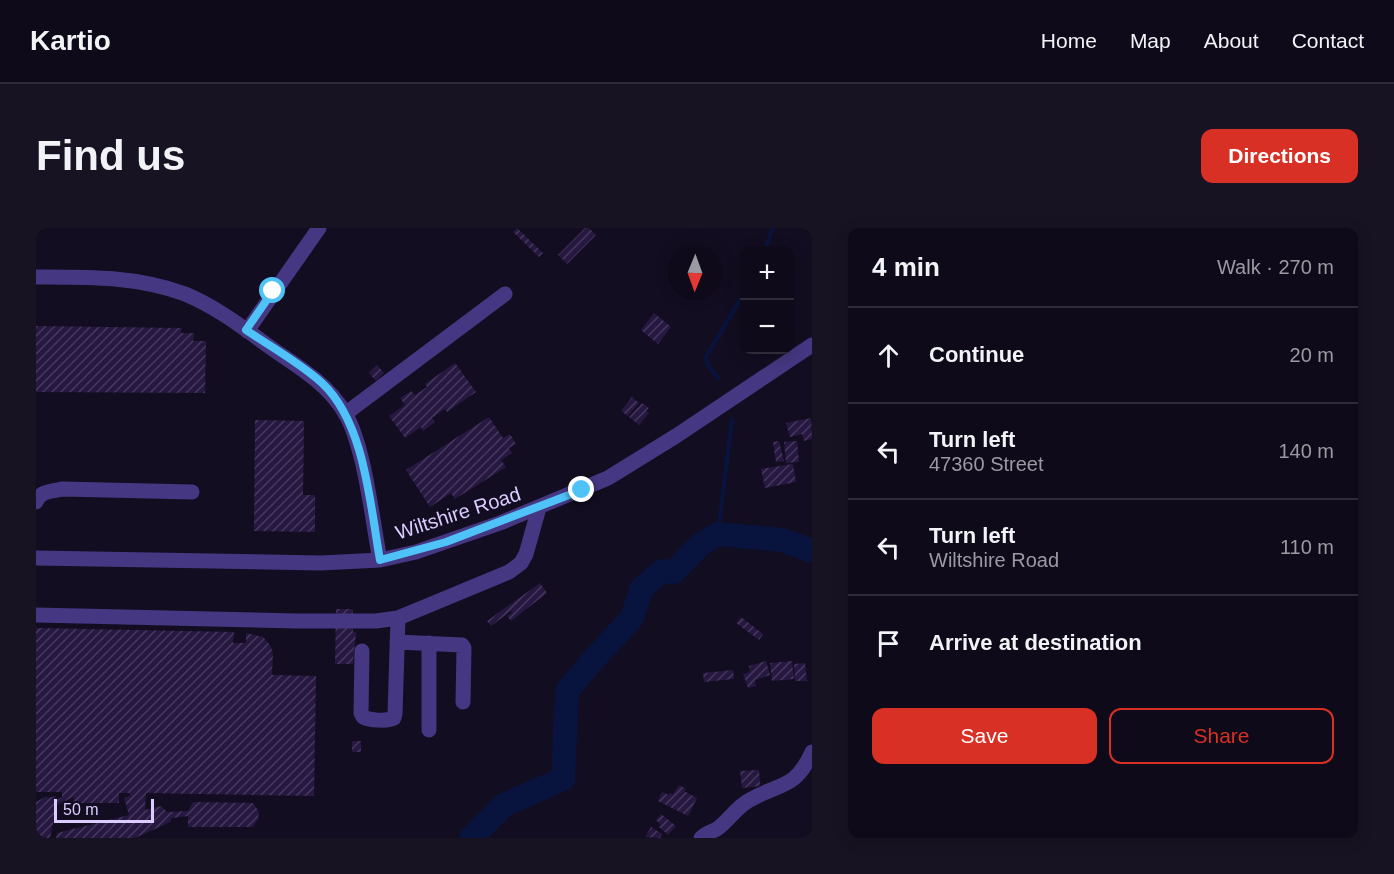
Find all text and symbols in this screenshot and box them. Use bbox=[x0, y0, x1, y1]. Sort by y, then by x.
text: Kartio bbox=[30, 25, 111, 56]
text: Home bbox=[1041, 29, 1097, 52]
text: Map bbox=[1130, 29, 1171, 52]
text: About bbox=[1204, 29, 1259, 52]
text: Contact bbox=[1292, 29, 1364, 52]
button: Directions bbox=[1201, 129, 1358, 183]
text: Find us bbox=[36, 132, 185, 179]
north arrow bbox=[668, 246, 722, 300]
map controls bbox=[740, 246, 794, 354]
button: + bbox=[740, 246, 794, 300]
text: 4 min bbox=[872, 252, 940, 282]
text: Walk · 270 m bbox=[1217, 256, 1334, 278]
route start bbox=[259, 277, 285, 303]
button: − bbox=[740, 300, 794, 354]
icon: ahead bbox=[872, 339, 905, 372]
text: Continue bbox=[929, 342, 1024, 367]
text: 20 m bbox=[1290, 344, 1334, 366]
text: Turn left bbox=[929, 427, 1015, 452]
icon: left bbox=[872, 435, 905, 468]
text: 140 m bbox=[1278, 440, 1334, 462]
text: 47360 Street bbox=[929, 453, 1044, 475]
route end bbox=[568, 476, 594, 502]
street label: Wiltshire Road bbox=[393, 482, 523, 544]
text: Turn left bbox=[929, 523, 1015, 548]
icon: left bbox=[872, 531, 905, 564]
text: 110 m bbox=[1280, 536, 1334, 558]
text: Wiltshire Road bbox=[929, 549, 1059, 571]
icon: arrive bbox=[872, 627, 905, 660]
text: Arrive at destination bbox=[929, 630, 1142, 655]
button: Save bbox=[872, 708, 1097, 764]
button: Share bbox=[1109, 708, 1334, 764]
scale bar bbox=[54, 796, 154, 824]
text: 50 m bbox=[63, 801, 99, 818]

